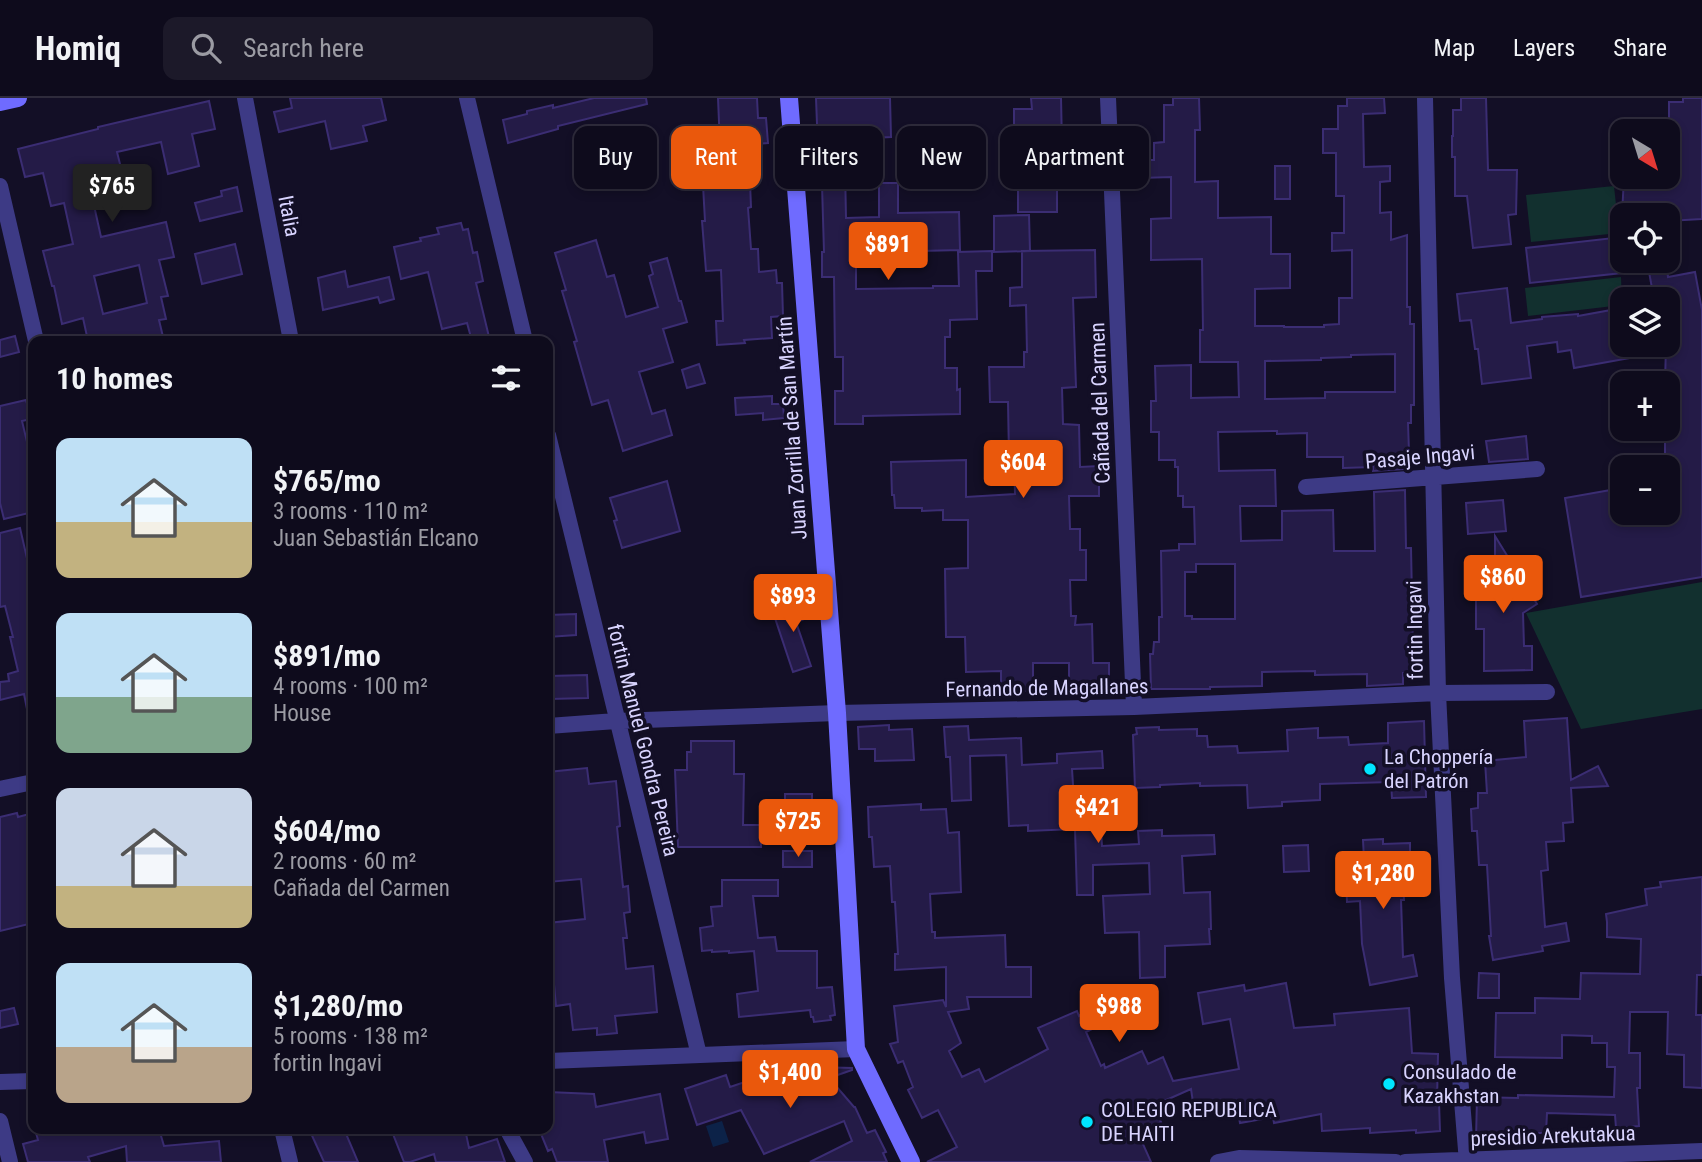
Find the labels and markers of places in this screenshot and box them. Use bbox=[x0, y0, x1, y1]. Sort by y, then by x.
pin: $765 bbox=[71, 164, 153, 224]
pin: $891 bbox=[847, 222, 929, 282]
pin: $604 bbox=[982, 440, 1064, 500]
pin: $860 bbox=[1462, 556, 1544, 615]
pin: $893 bbox=[752, 574, 834, 634]
place label: La Choppería del Patrón bbox=[1384, 745, 1493, 793]
marker: La Choppería del Patrón bbox=[1362, 761, 1378, 777]
pin: $421 bbox=[1057, 786, 1139, 845]
pin: $725 bbox=[757, 800, 839, 859]
pin: $1,280 bbox=[1326, 852, 1440, 911]
pin: $988 bbox=[1078, 984, 1160, 1044]
pin: $1,400 bbox=[733, 1051, 847, 1110]
place label: Consulado de Kazakhstan bbox=[1403, 1060, 1516, 1108]
marker: Consulado de Kazakhstan bbox=[1381, 1076, 1397, 1092]
place label: COLEGIO REPUBLICA DE HAITI bbox=[1101, 1098, 1277, 1146]
marker: COLEGIO REPUBLICA DE HAITI bbox=[1079, 1114, 1095, 1130]

